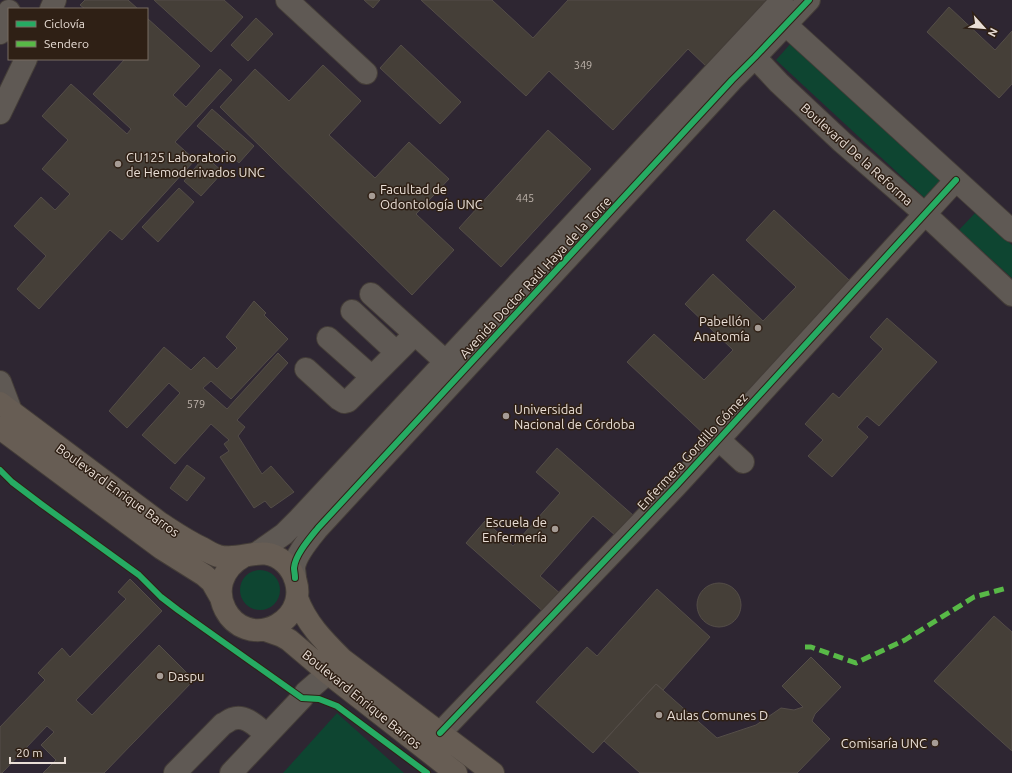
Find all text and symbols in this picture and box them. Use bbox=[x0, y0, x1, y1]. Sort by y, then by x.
legend bbox=[8, 8, 148, 60]
north arrow bbox=[964, 8, 1004, 48]
text: Ciclovía bbox=[44, 17, 85, 30]
text: N bbox=[986, 26, 1000, 39]
text: Sendero bbox=[44, 37, 89, 50]
house number: 349 bbox=[574, 59, 592, 71]
street label: Boulevard De la Reforma bbox=[798, 100, 916, 208]
place label: CU125 Laboratorio de Hemoderivados UNC bbox=[126, 150, 265, 179]
marker: CU125 Laboratorio de Hemoderivados UNC bbox=[113, 159, 123, 169]
place label: Facultad de Odontología UNC bbox=[380, 182, 483, 211]
marker: Facultad de Odontología UNC bbox=[367, 191, 377, 201]
house number: 445 bbox=[516, 192, 534, 204]
street label: Avenida Doctor Raúl Haya de la Torre bbox=[456, 193, 614, 361]
place label: Pabellón Anatomía bbox=[694, 314, 750, 343]
marker: Pabellón Anatomía bbox=[753, 323, 763, 333]
street label: Enfermera Gordillo Gómez bbox=[634, 390, 750, 512]
house number: 579 bbox=[187, 398, 205, 410]
place label: Universidad Nacional de Córdoba bbox=[514, 402, 635, 431]
marker: Universidad Nacional de Córdoba bbox=[501, 411, 511, 421]
street label: Boulevard Enrique Barros bbox=[54, 441, 182, 539]
place label: Escuela de Enfermería bbox=[482, 515, 547, 544]
marker: Escuela de Enfermería bbox=[550, 524, 560, 534]
street label: Boulevard Enrique Barros bbox=[300, 647, 424, 751]
place label: Daspu bbox=[168, 669, 205, 683]
marker: Daspu bbox=[155, 671, 165, 681]
place label: Aulas Comunes D bbox=[667, 708, 768, 722]
marker: Aulas Comunes D bbox=[654, 710, 664, 720]
place label: Comisaría UNC bbox=[841, 736, 927, 750]
marker: Comisaría UNC bbox=[930, 738, 940, 748]
scale bar bbox=[10, 739, 65, 765]
text: 20 m bbox=[16, 746, 43, 759]

